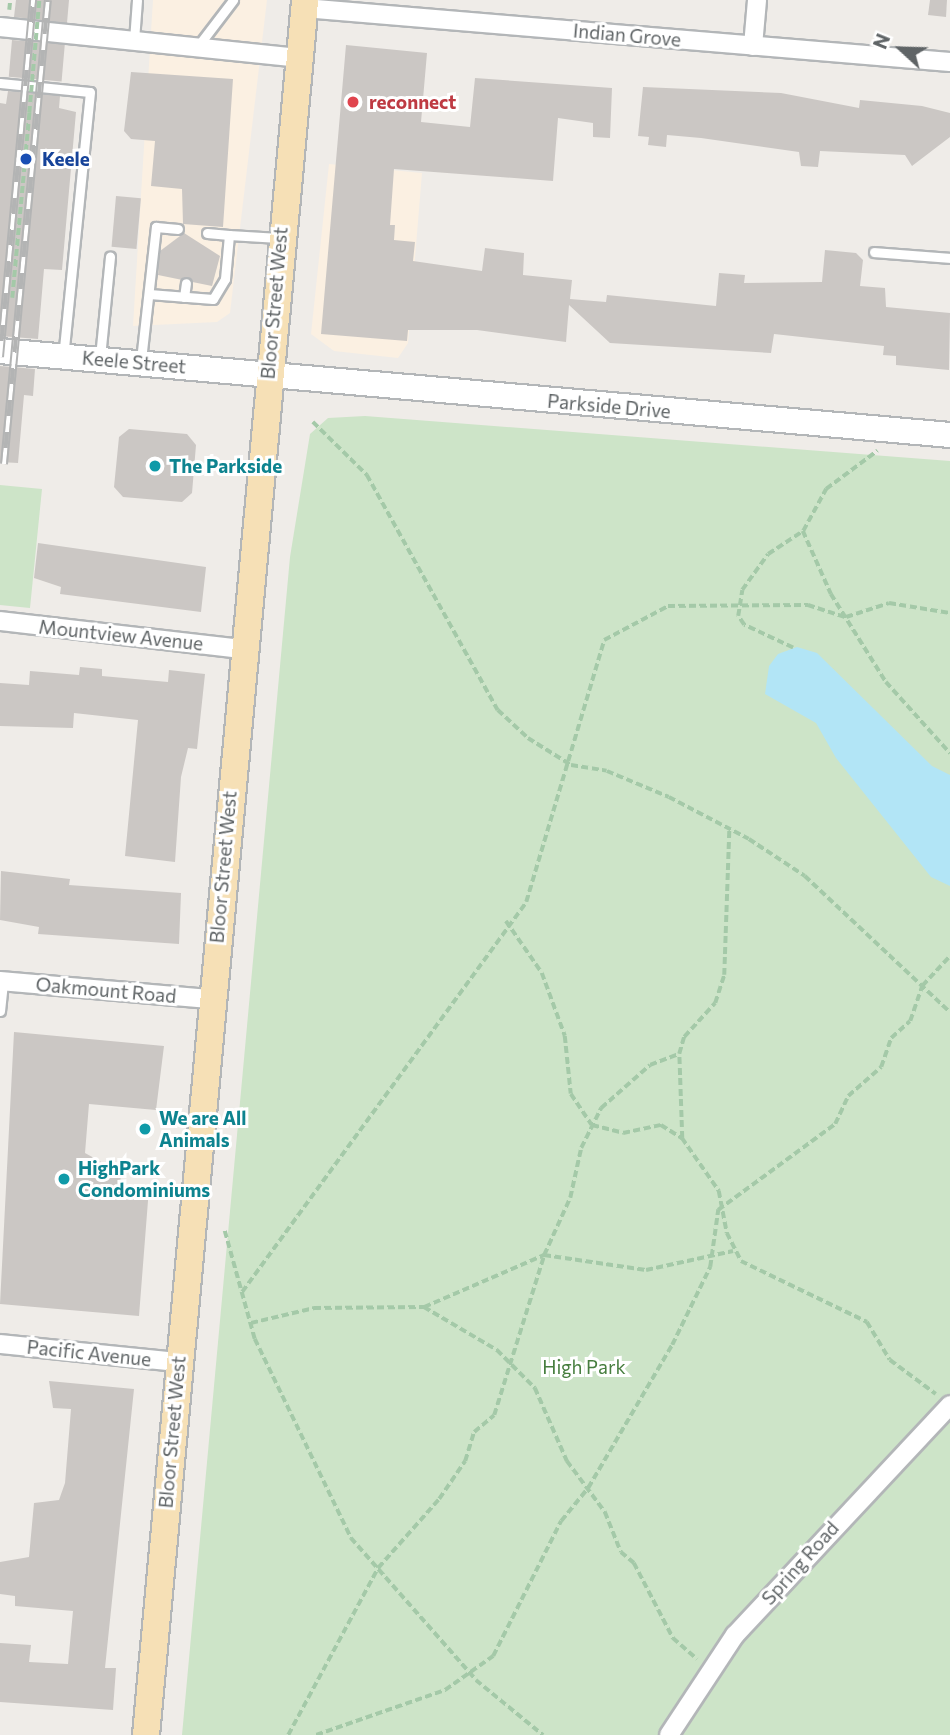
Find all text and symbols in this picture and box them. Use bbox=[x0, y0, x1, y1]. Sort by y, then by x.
north arrow bbox=[866, 14, 936, 84]
street label: Indian Grove bbox=[572, 19, 682, 51]
text: N bbox=[868, 30, 894, 52]
place label: reconnect bbox=[369, 91, 456, 113]
marker: reconnect bbox=[343, 92, 363, 112]
place label: Keele bbox=[42, 148, 90, 170]
marker: Keele bbox=[16, 149, 36, 169]
street label: Bloor Street West bbox=[256, 226, 292, 380]
street label: Keele Street bbox=[81, 346, 187, 378]
street label: Parkside Drive bbox=[546, 389, 672, 423]
place label: The Parkside bbox=[169, 455, 282, 477]
marker: The Parkside bbox=[147, 458, 163, 474]
street label: Mountview Avenue bbox=[38, 615, 204, 655]
street label: Bloor Street West bbox=[205, 790, 241, 944]
street label: Oakmount Road bbox=[35, 972, 177, 1008]
place label: We are All Animals bbox=[159, 1107, 246, 1151]
marker: We are All Animals bbox=[137, 1121, 153, 1137]
place label: HighPark Condominiums bbox=[78, 1157, 210, 1201]
marker: HighPark Condominiums bbox=[56, 1171, 72, 1187]
street label: Pacific Avenue bbox=[26, 1335, 152, 1371]
street label: Bloor Street West bbox=[154, 1355, 190, 1509]
park label: High Park bbox=[542, 1356, 626, 1378]
street label: Spring Road bbox=[757, 1517, 843, 1609]

